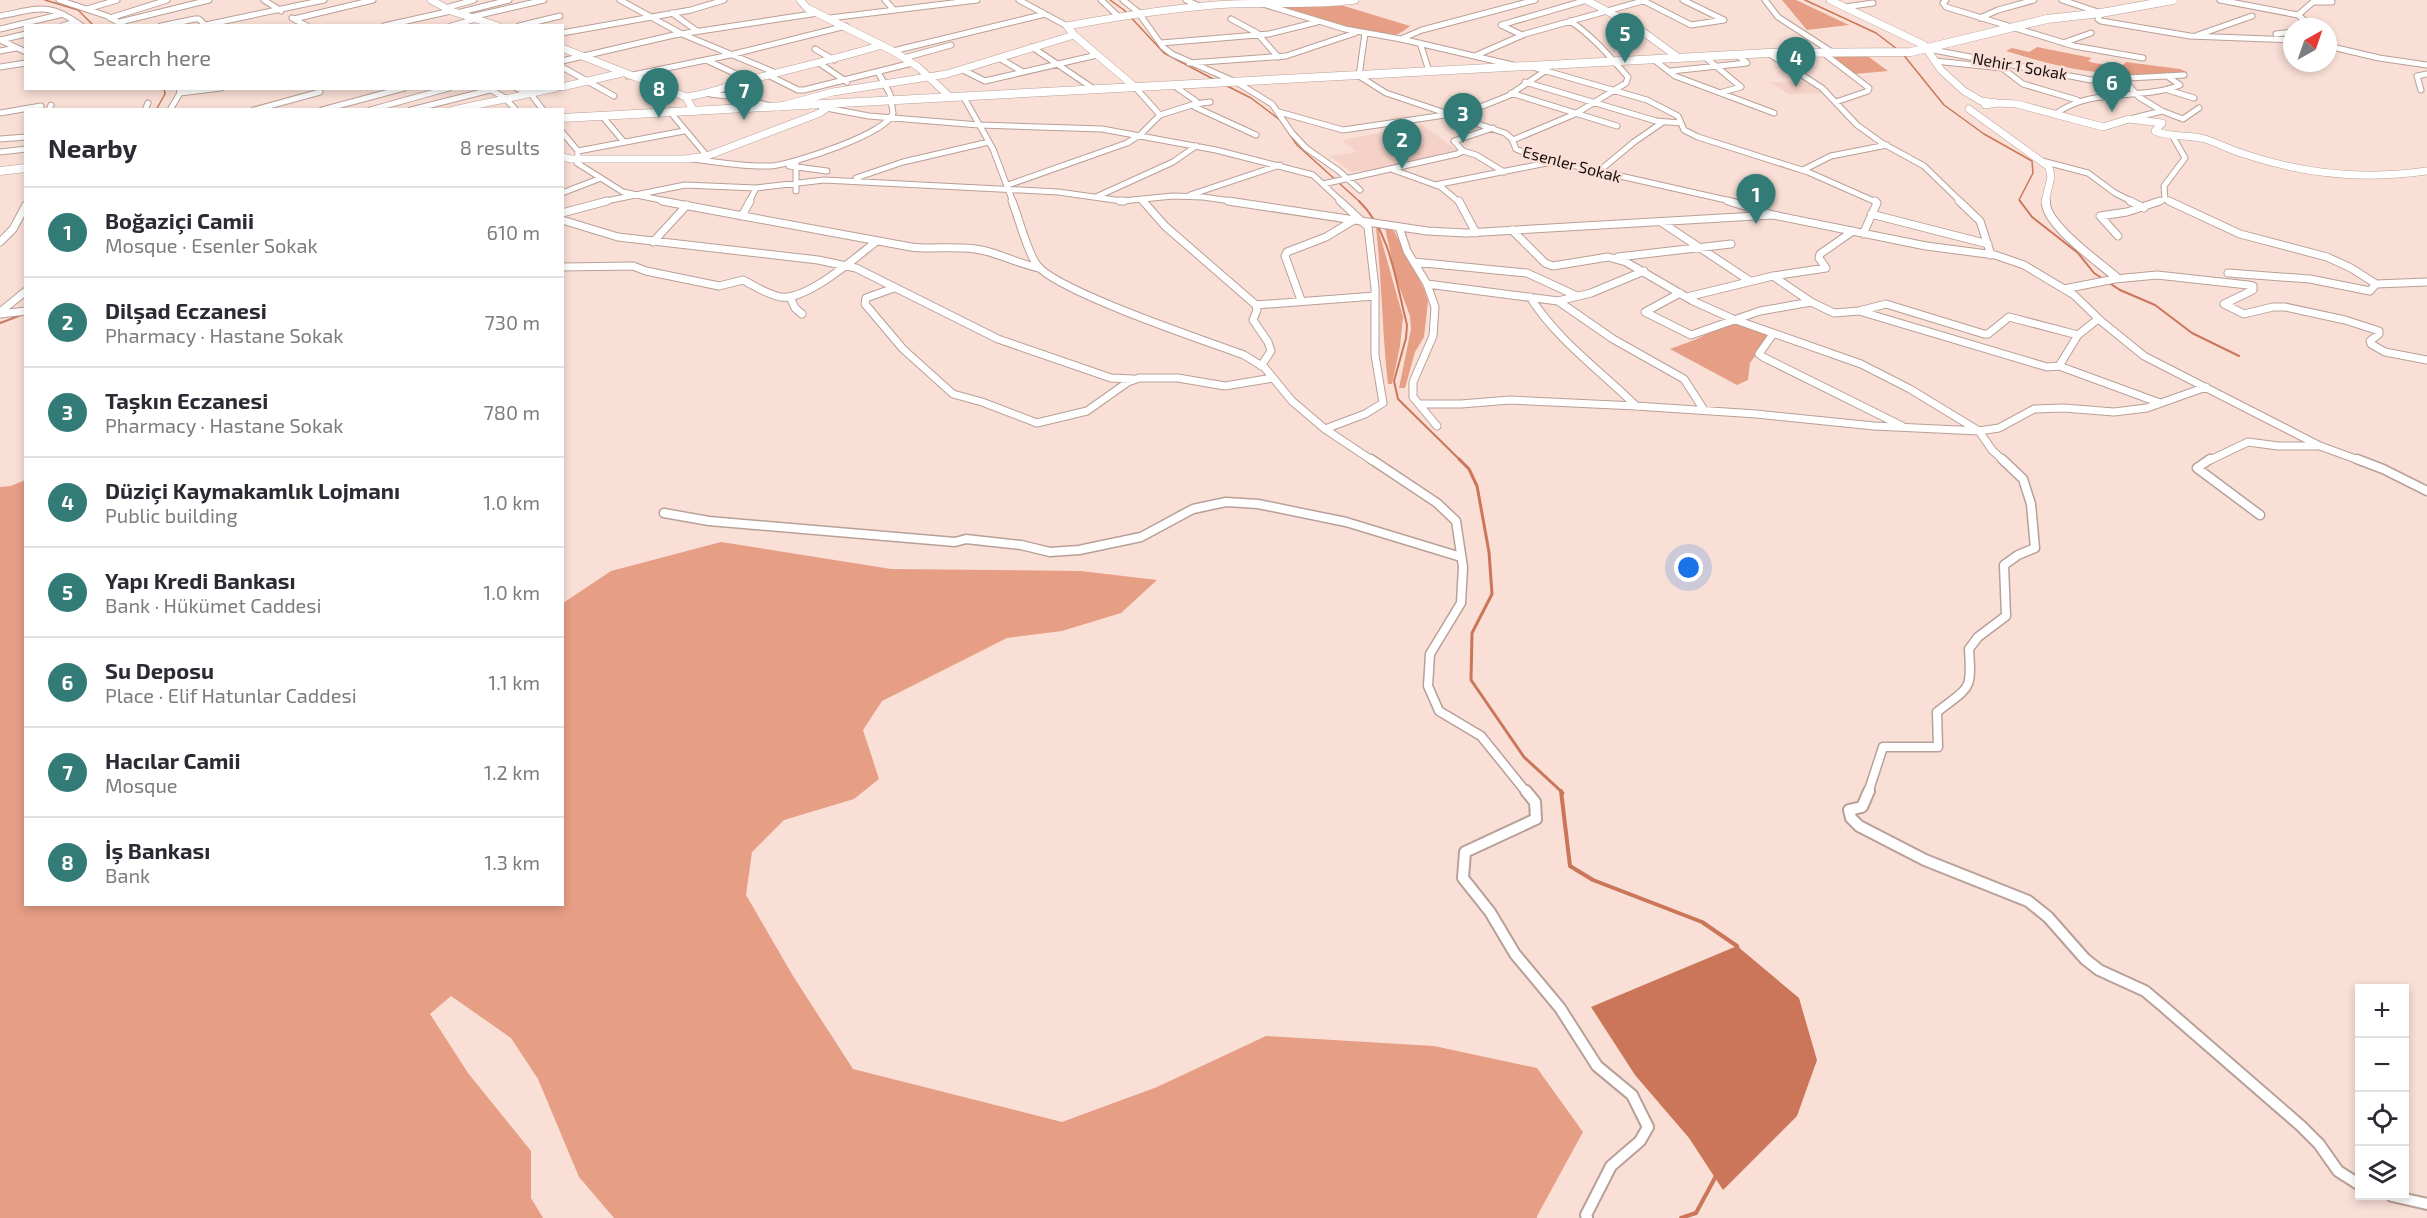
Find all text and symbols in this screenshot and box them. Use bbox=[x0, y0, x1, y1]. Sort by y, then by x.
pin: 5 bbox=[1606, 14, 1644, 63]
north arrow bbox=[2283, 18, 2337, 72]
search box bbox=[24, 24, 564, 90]
pin: 4 bbox=[1776, 38, 1816, 87]
icon: search bbox=[45, 41, 78, 74]
text: Search here bbox=[93, 44, 211, 70]
street label: Nehir 1 Sokak bbox=[1971, 48, 2069, 83]
pin: 6 bbox=[2092, 63, 2132, 112]
pin: 8 bbox=[640, 68, 678, 118]
pin: 7 bbox=[724, 70, 764, 120]
pin: 3 bbox=[1444, 94, 1482, 143]
pin: 2 bbox=[1382, 120, 1422, 169]
text: Nearby bbox=[48, 132, 137, 163]
text: 8 results bbox=[460, 135, 540, 159]
street label: Esenler Sokak bbox=[1521, 141, 1623, 186]
pin: 1 bbox=[1736, 174, 1776, 224]
text: Boğaziçi Camii bbox=[105, 207, 254, 233]
text: 1 bbox=[63, 220, 72, 244]
text: 610 m bbox=[487, 220, 540, 244]
text: Mosque · Esenler Sokak bbox=[105, 233, 318, 257]
text: Dilşad Eczanesi bbox=[105, 297, 267, 323]
text: 2 bbox=[62, 310, 73, 334]
text: 730 m bbox=[485, 310, 540, 334]
text: Pharmacy · Hastane Sokak bbox=[105, 323, 343, 347]
text: Taşkın Eczanesi bbox=[105, 387, 268, 413]
text: 3 bbox=[62, 400, 73, 424]
text: 780 m bbox=[484, 400, 540, 424]
text: Pharmacy · Hastane Sokak bbox=[105, 413, 343, 437]
text: Düziçi Kaymakamlık Lojmanı bbox=[105, 477, 400, 503]
text: 4 bbox=[61, 490, 74, 514]
text: 1.0 km bbox=[483, 490, 540, 514]
text: Public building bbox=[105, 503, 238, 527]
your location bbox=[1674, 553, 1703, 582]
text: Yapı Kredi Bankası bbox=[105, 567, 296, 593]
text: 5 bbox=[62, 580, 73, 604]
text: 1.0 km bbox=[483, 580, 540, 604]
text: Bank · Hükümet Caddesi bbox=[105, 593, 321, 617]
text: Su Deposu bbox=[105, 657, 214, 683]
text: 6 bbox=[62, 670, 73, 694]
text: 1.1 km bbox=[488, 670, 540, 694]
text: Place · Elif Hatunlar Caddesi bbox=[105, 683, 357, 707]
text: Hacılar Camii bbox=[105, 747, 241, 773]
text: 7 bbox=[62, 760, 73, 784]
text: 1.2 km bbox=[484, 760, 540, 784]
text: Mosque bbox=[105, 773, 178, 797]
text: İş Bankası bbox=[105, 837, 210, 863]
text: 8 bbox=[61, 850, 74, 874]
text: 1.3 km bbox=[484, 850, 540, 874]
text: Bank bbox=[105, 863, 150, 887]
map controls bbox=[2355, 984, 2409, 1200]
button: + bbox=[2355, 984, 2409, 1038]
button: − bbox=[2355, 1038, 2409, 1092]
button: locate bbox=[2355, 1092, 2409, 1146]
button: layers bbox=[2355, 1146, 2409, 1200]

